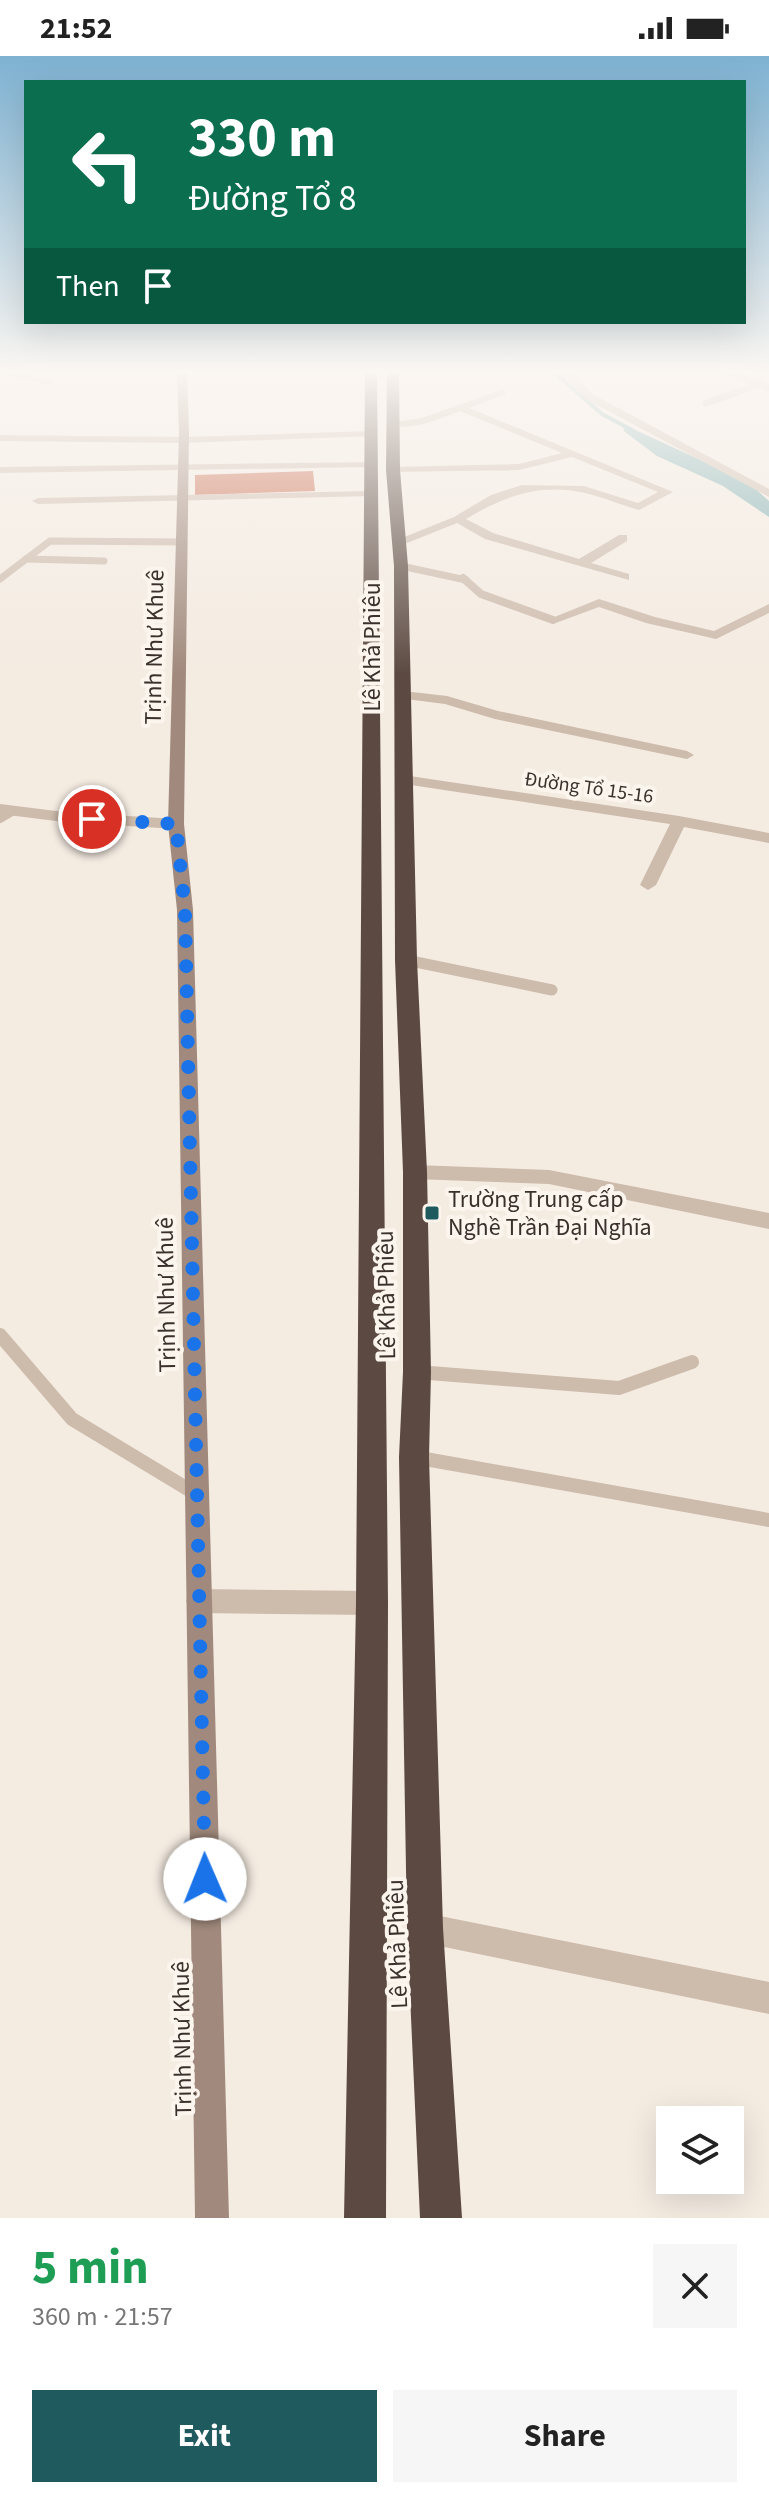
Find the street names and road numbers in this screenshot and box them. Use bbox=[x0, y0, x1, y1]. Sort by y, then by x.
street label: Trịnh Như Khuê bbox=[136, 569, 173, 725]
street label: Lê Khả Phiêu bbox=[355, 582, 390, 712]
street label: Đường Tổ 15-16 bbox=[523, 765, 655, 811]
street label: Trịnh Như Khuê bbox=[148, 1217, 185, 1373]
street label: Lê Khả Phiêu bbox=[368, 1230, 405, 1360]
street label: Lê Khả Phiêu bbox=[378, 1879, 417, 2009]
street label: Trịnh Như Khuê bbox=[164, 1961, 201, 2117]

